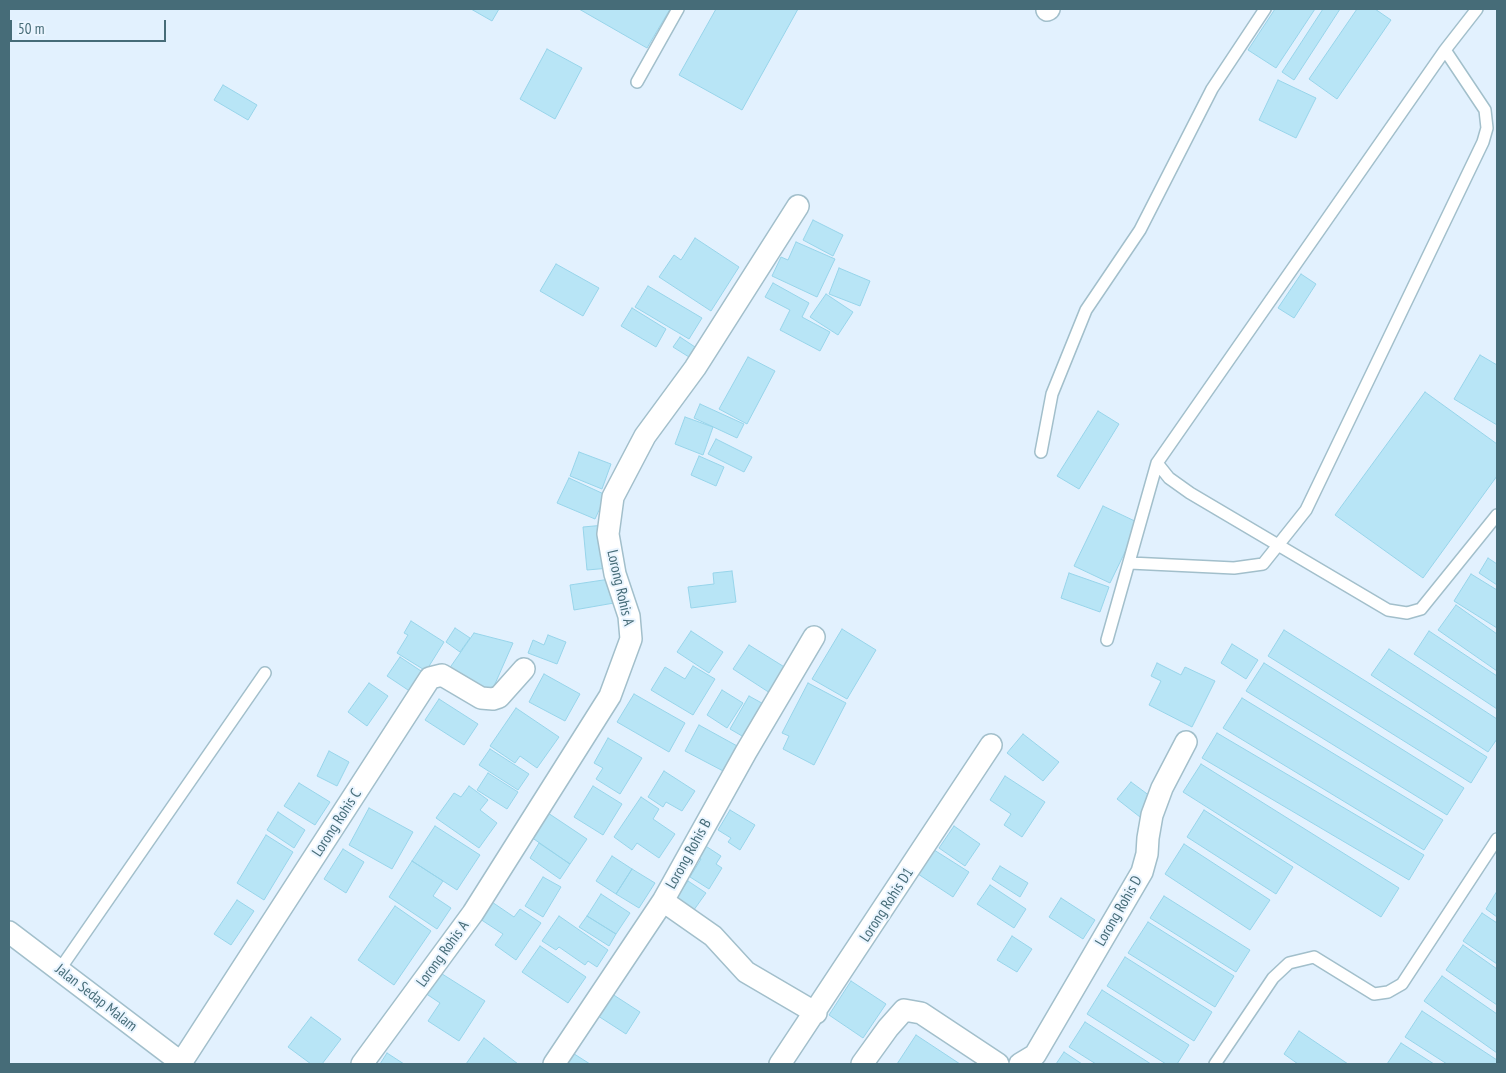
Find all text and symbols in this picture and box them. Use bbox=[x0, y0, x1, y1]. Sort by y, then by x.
scale bar bbox=[12, 10, 169, 42]
text: 50 m bbox=[18, 19, 44, 38]
street label: Lorong Rohis A bbox=[603, 548, 637, 628]
street label: Lorong Rohis C bbox=[308, 786, 366, 860]
street label: Lorong Rohis B bbox=[662, 816, 716, 892]
street label: Lorong Rohis D1 bbox=[856, 865, 918, 945]
street label: Lorong Rohis D bbox=[1092, 873, 1146, 949]
street label: Lorong Rohis A bbox=[413, 917, 473, 991]
street label: Jalan Sedap Malam bbox=[52, 961, 140, 1035]

